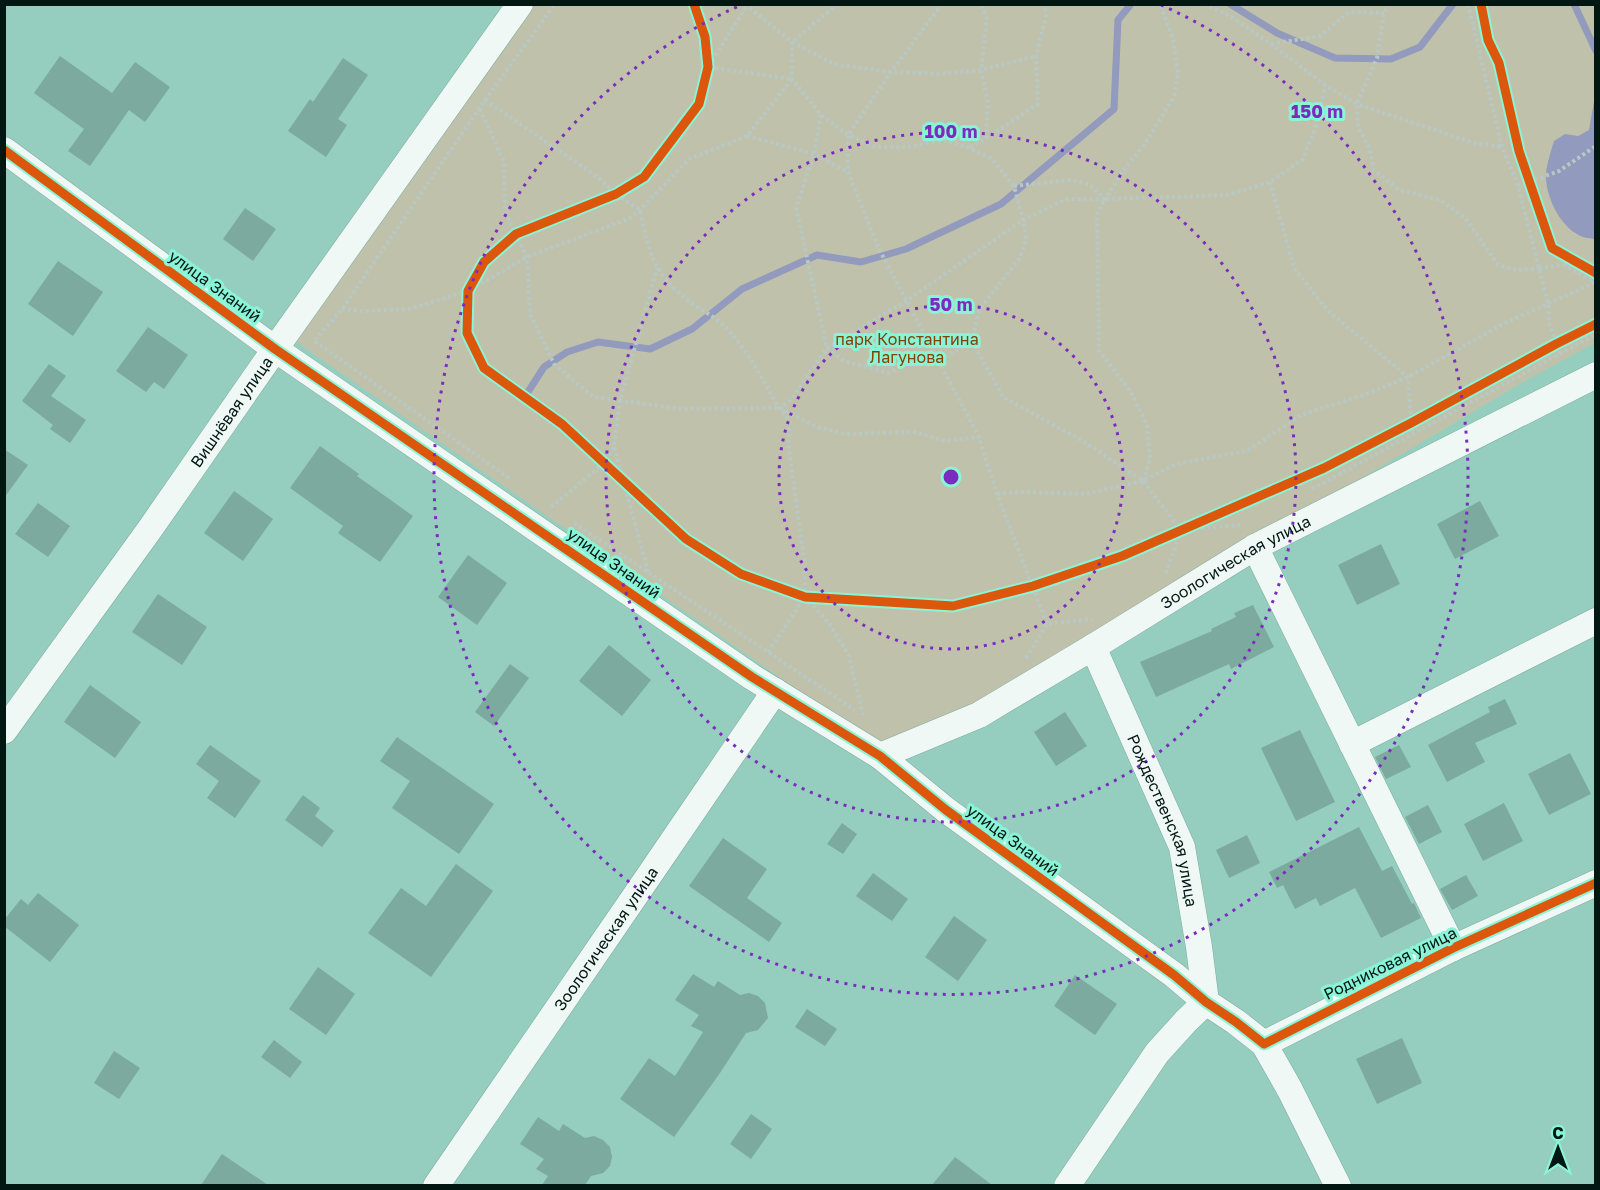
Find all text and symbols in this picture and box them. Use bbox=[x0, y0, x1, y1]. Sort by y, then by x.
text: 150 m bbox=[1291, 100, 1343, 122]
text: 100 m bbox=[925, 120, 977, 142]
street label: улица Знаний bbox=[165, 246, 265, 326]
text: 50 m bbox=[930, 293, 972, 315]
park label: парк Константина Лагунова bbox=[835, 329, 979, 367]
street label: Вишнёвая улица bbox=[186, 352, 277, 471]
centre of rings bbox=[941, 467, 961, 487]
street label: Зоологическая улица bbox=[1157, 511, 1314, 613]
street label: улица Знаний bbox=[564, 523, 664, 603]
street label: Рождественская улица bbox=[1123, 731, 1202, 908]
street label: улица Знаний bbox=[963, 800, 1063, 880]
street label: Зоологическая улица bbox=[549, 863, 662, 1015]
street label: Родниковая улица bbox=[1320, 922, 1460, 1004]
north arrow bbox=[1528, 1118, 1588, 1178]
text: С bbox=[1552, 1123, 1564, 1143]

